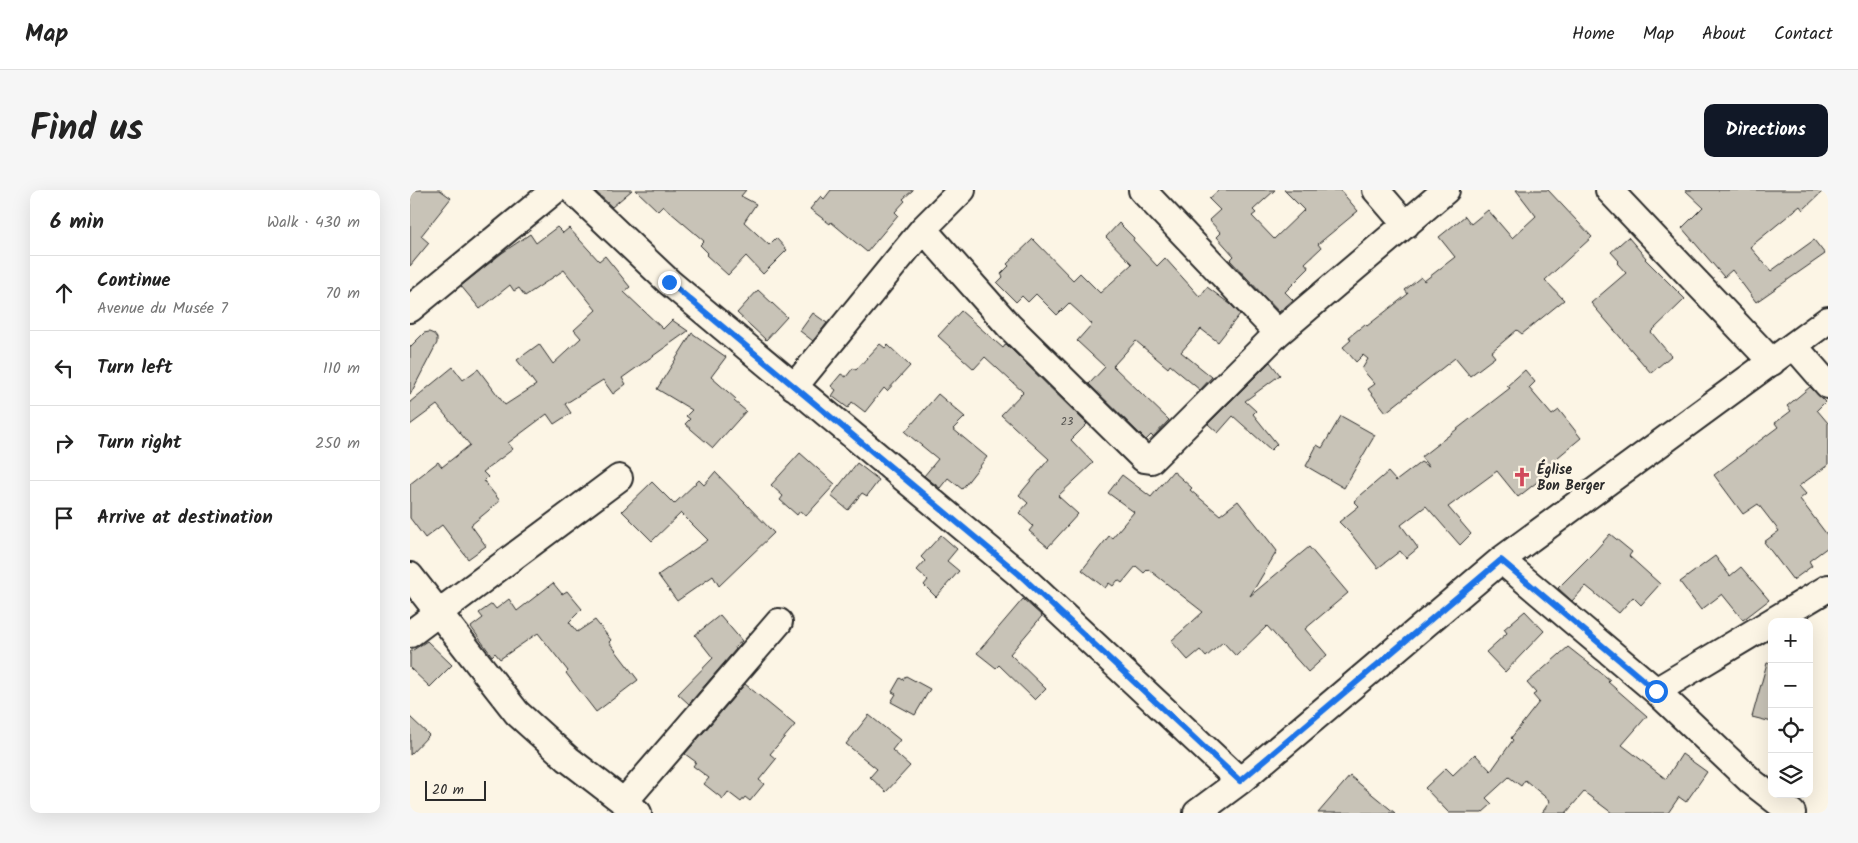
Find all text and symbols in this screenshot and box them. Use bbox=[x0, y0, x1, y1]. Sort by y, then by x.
text: Map bbox=[25, 15, 68, 54]
text: Home bbox=[1572, 20, 1615, 49]
text: Map bbox=[1643, 20, 1674, 49]
text: About bbox=[1702, 20, 1746, 49]
text: Contact bbox=[1774, 20, 1833, 49]
text: Find us bbox=[30, 102, 143, 158]
button: Directions bbox=[1704, 104, 1828, 157]
text: 6 min bbox=[50, 206, 104, 239]
text: Walk · 430 m bbox=[267, 210, 360, 235]
text: Continue bbox=[97, 266, 170, 296]
route end bbox=[658, 271, 681, 294]
icon: ahead bbox=[50, 279, 78, 307]
text: 70 m bbox=[325, 281, 360, 306]
text: Avenue du Musée 7 bbox=[97, 296, 228, 321]
text: Turn left bbox=[97, 353, 172, 383]
icon: left bbox=[50, 354, 78, 382]
text: 110 m bbox=[323, 356, 360, 381]
house number: 23 bbox=[1061, 413, 1073, 431]
text: Turn right bbox=[97, 428, 182, 458]
icon: right bbox=[50, 429, 78, 457]
text: 250 m bbox=[315, 431, 360, 456]
place label: Église Bon Berger bbox=[1537, 459, 1605, 497]
church icon: Église Bon Berger bbox=[1511, 466, 1533, 488]
text: Arrive at destination bbox=[97, 503, 273, 533]
icon: arrive bbox=[50, 504, 78, 532]
map controls bbox=[1768, 618, 1813, 798]
button: + bbox=[1768, 618, 1813, 663]
button: − bbox=[1768, 663, 1813, 708]
route start bbox=[1645, 680, 1668, 703]
button: locate bbox=[1768, 708, 1813, 753]
button: layers bbox=[1768, 753, 1813, 798]
scale bar bbox=[425, 778, 486, 801]
text: 20 m bbox=[432, 779, 464, 801]

